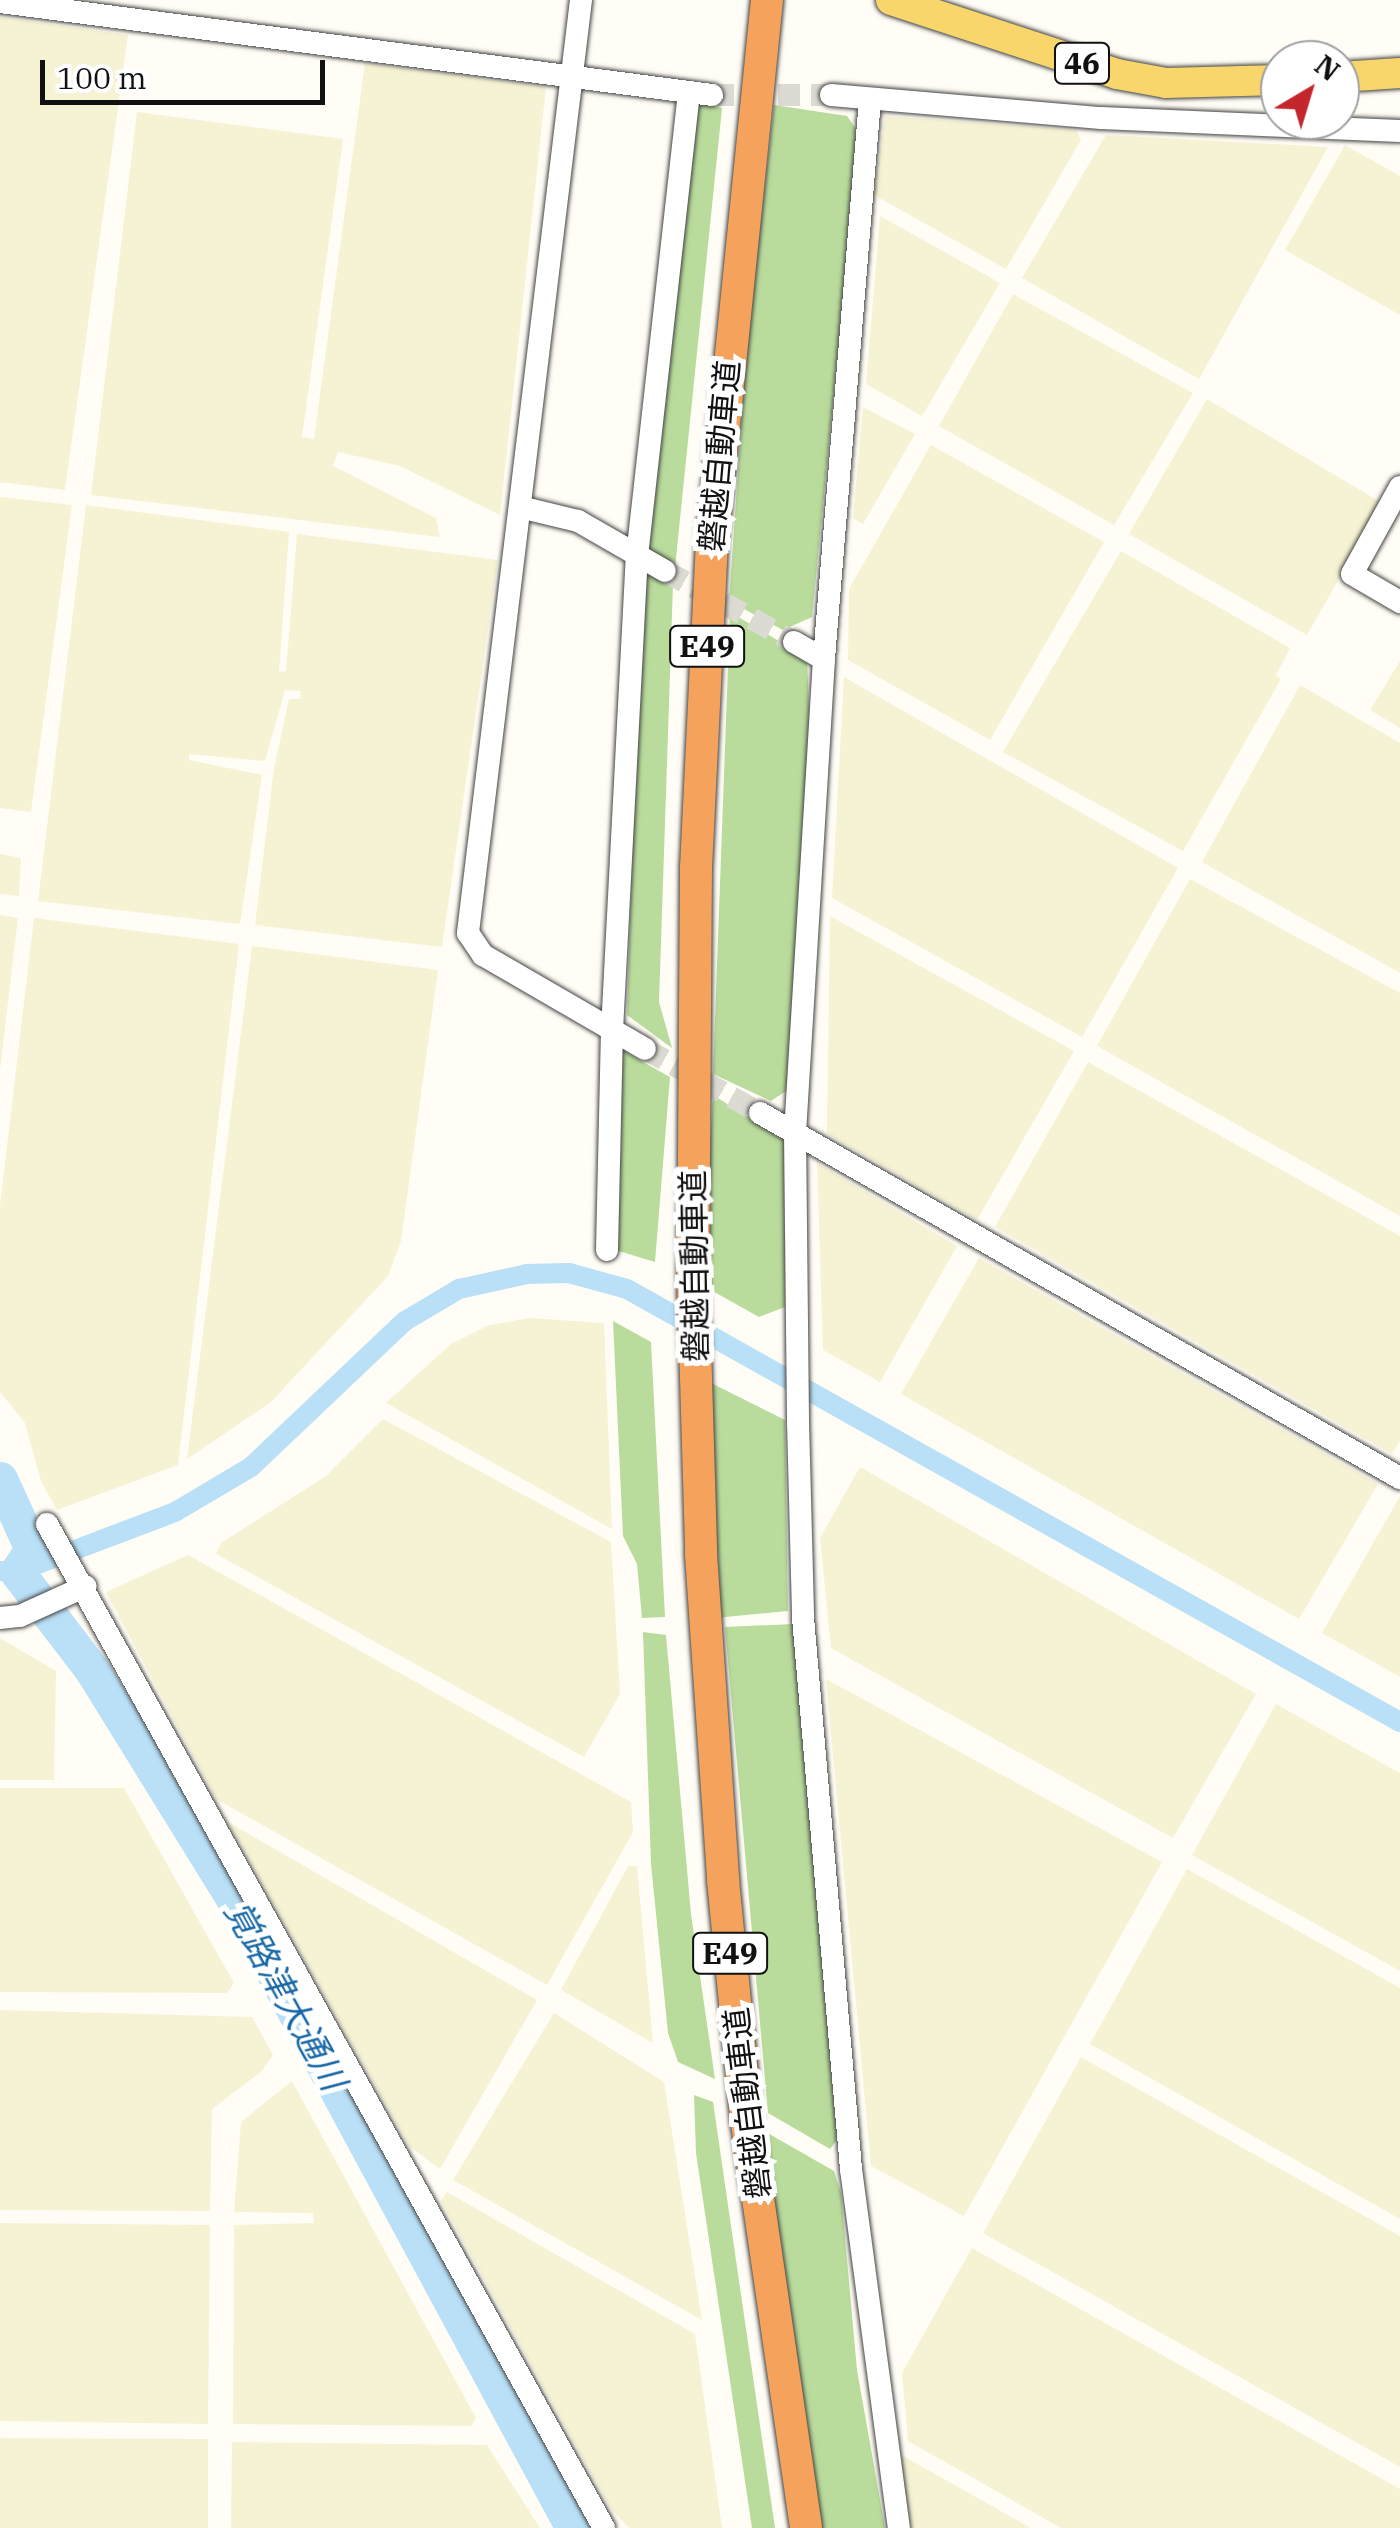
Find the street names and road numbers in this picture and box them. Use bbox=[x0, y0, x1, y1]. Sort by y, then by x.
road number: 46 bbox=[1052, 38, 1112, 88]
street label: 磐越自動車道 bbox=[692, 359, 746, 553]
road number: E49 bbox=[667, 621, 747, 671]
street label: 磐越自動車道 bbox=[673, 1170, 715, 1362]
road number: E49 bbox=[690, 1928, 770, 1978]
street label: 磐越自動車道 bbox=[716, 2005, 778, 2201]

